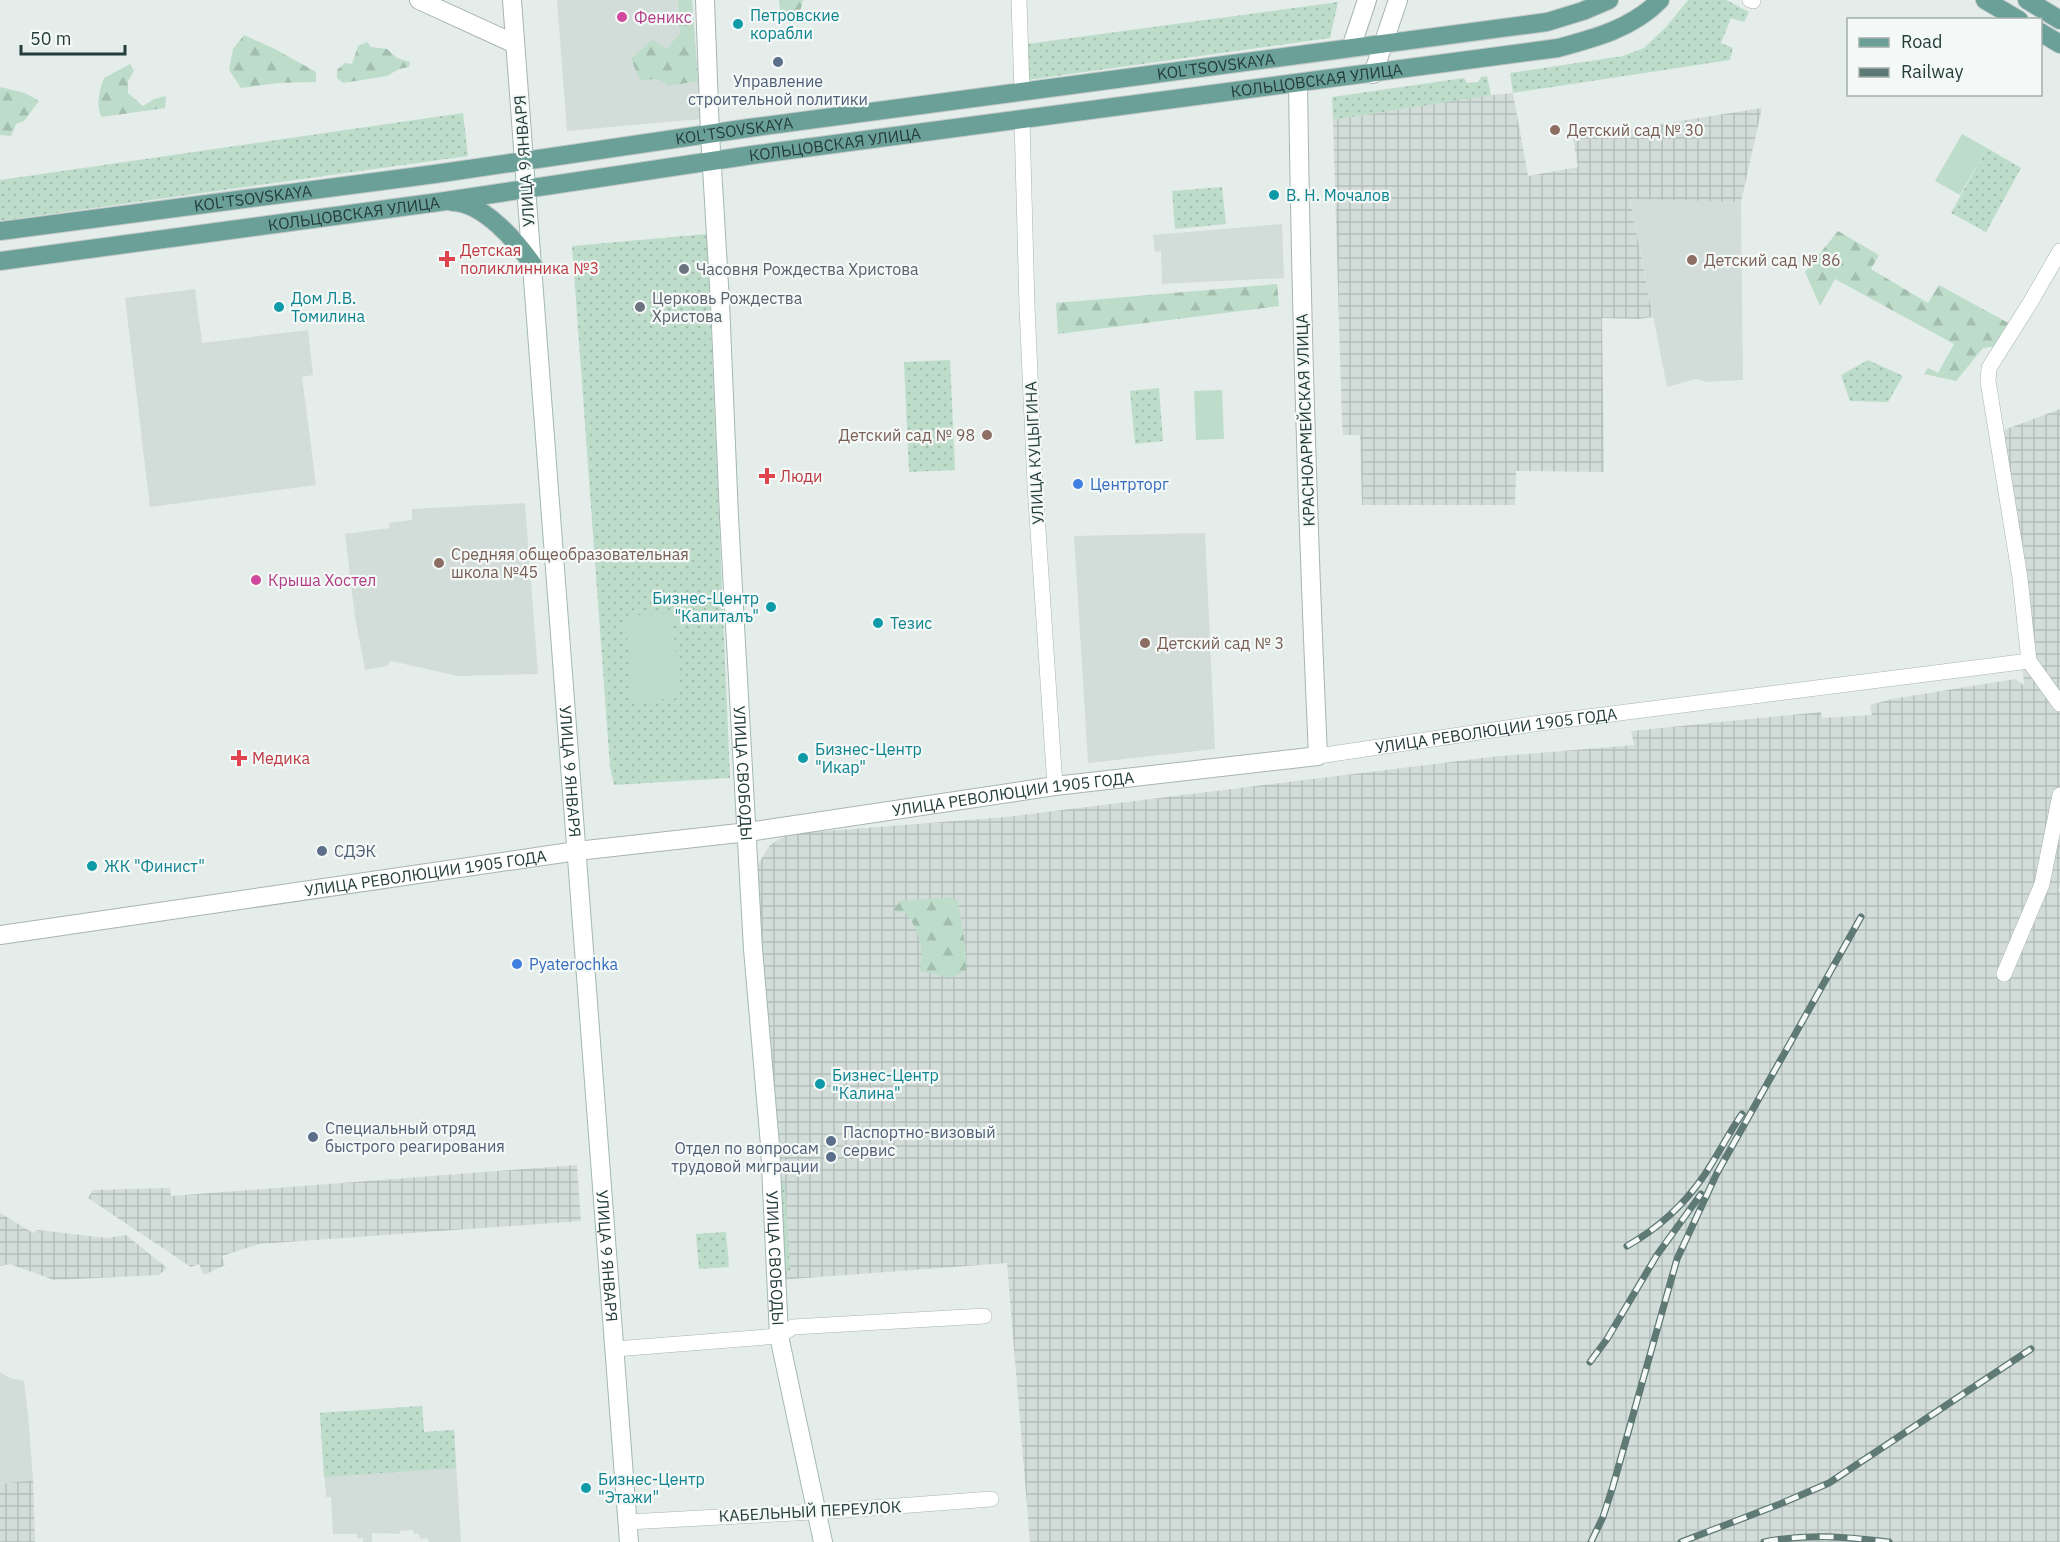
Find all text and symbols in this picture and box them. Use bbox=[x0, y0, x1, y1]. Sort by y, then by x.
place label: Петровские корабли bbox=[750, 5, 840, 43]
place label: Феникс bbox=[634, 7, 692, 27]
marker: Феникс bbox=[615, 10, 629, 24]
marker: Петровские корабли bbox=[731, 17, 745, 31]
scale bar bbox=[21, 18, 124, 56]
legend bbox=[1847, 18, 2042, 96]
text: 50 m bbox=[30, 27, 72, 50]
text: Road bbox=[1901, 30, 1942, 53]
street label: KOL'TSOVSKAYA bbox=[1156, 48, 1276, 84]
marker: Управление строительной политики bbox=[771, 55, 785, 69]
street label: КОЛЬЦОВСКАЯ УЛИЦА bbox=[1229, 59, 1404, 101]
text: Railway bbox=[1901, 60, 1963, 83]
place label: Управление строительной политики bbox=[688, 71, 868, 109]
street label: УЛИЦА 9 ЯНВАРЯ bbox=[509, 94, 539, 228]
street label: KOL'TSOVSKAYA bbox=[674, 112, 794, 149]
place label: Детский сад № 30 bbox=[1567, 120, 1704, 140]
street label: КОЛЬЦОВСКАЯ УЛИЦА bbox=[748, 123, 922, 165]
marker: Детский сад № 30 bbox=[1548, 123, 1562, 137]
street label: KOL'TSOVSKAYA bbox=[193, 180, 313, 216]
place label: В. Н. Мочалов bbox=[1286, 185, 1390, 205]
marker: В. Н. Мочалов bbox=[1267, 188, 1281, 202]
street label: КОЛЬЦОВСКАЯ УЛИЦА bbox=[267, 192, 441, 235]
place label: Детская поликлинника №3 bbox=[460, 240, 599, 278]
marker: Детская поликлинника №3 bbox=[438, 250, 456, 268]
place label: Детский сад № 86 bbox=[1704, 250, 1841, 270]
marker: Детский сад № 86 bbox=[1685, 253, 1699, 267]
place label: Часовня Рождества Христова bbox=[696, 259, 919, 279]
marker: Часовня Рождества Христова bbox=[677, 262, 691, 276]
place label: Дом Л.В. Томилина bbox=[291, 288, 365, 326]
place label: Церковь Рождества Христова bbox=[652, 288, 803, 326]
marker: Дом Л.В. Томилина bbox=[272, 300, 286, 314]
marker: Церковь Рождества Христова bbox=[633, 300, 647, 314]
street label: КРАСНОАРМЕЙСКАЯ УЛИЦА bbox=[1291, 313, 1319, 527]
street label: УЛИЦА КУЦЫГИНА bbox=[1020, 381, 1048, 525]
place label: Детский сад № 98 bbox=[838, 425, 975, 445]
marker: Детский сад № 98 bbox=[980, 428, 994, 442]
place label: Люди bbox=[780, 466, 822, 486]
marker: Люди bbox=[758, 467, 776, 485]
place label: Центрторг bbox=[1090, 474, 1169, 494]
marker: Центрторг bbox=[1071, 477, 1085, 491]
place label: Средняя общеобразовательная школа №45 bbox=[451, 544, 689, 582]
marker: Средняя общеобразовательная школа №45 bbox=[432, 556, 446, 570]
place label: Крыша Хостел bbox=[268, 570, 376, 590]
marker: Крыша Хостел bbox=[249, 573, 263, 587]
place label: Бизнес-Центр "Капиталъ" bbox=[652, 588, 759, 626]
marker: Бизнес-Центр "Капиталъ" bbox=[764, 600, 778, 614]
place label: Тезис bbox=[890, 613, 932, 633]
marker: Тезис bbox=[871, 616, 885, 630]
place label: Детский сад № 3 bbox=[1157, 633, 1284, 653]
marker: Детский сад № 3 bbox=[1138, 636, 1152, 650]
street label: УЛИЦА РЕВОЛЮЦИИ 1905 ГОДА bbox=[1374, 703, 1618, 757]
street label: УЛИЦА 9 ЯНВАРЯ bbox=[555, 705, 585, 838]
street label: УЛИЦА СВОБОДЫ bbox=[729, 705, 757, 841]
place label: Бизнес-Центр "Икар" bbox=[815, 739, 922, 777]
place label: Медика bbox=[252, 748, 310, 768]
marker: Медика bbox=[230, 749, 248, 767]
marker: Бизнес-Центр "Икар" bbox=[796, 751, 810, 765]
street label: УЛИЦА РЕВОЛЮЦИИ 1905 ГОДА bbox=[891, 767, 1135, 820]
place label: СДЭК bbox=[334, 841, 376, 861]
marker: СДЭК bbox=[315, 844, 329, 858]
street label: УЛИЦА РЕВОЛЮЦИИ 1905 ГОДА bbox=[303, 846, 548, 901]
place label: ЖК "Финист" bbox=[104, 856, 205, 876]
marker: ЖК "Финист" bbox=[85, 859, 99, 873]
place label: Pyaterochka bbox=[529, 954, 619, 974]
marker: Pyaterochka bbox=[510, 957, 524, 971]
place label: Бизнес-Центр "Калина" bbox=[832, 1065, 939, 1103]
marker: Бизнес-Центр "Калина" bbox=[813, 1077, 827, 1091]
place label: Специальный отряд быстрого реагирования bbox=[325, 1118, 505, 1156]
place label: Паспортно-визовый сервис bbox=[843, 1122, 996, 1160]
marker: Специальный отряд быстрого реагирования bbox=[306, 1130, 320, 1144]
marker: Паспортно-визовый сервис bbox=[824, 1134, 838, 1148]
place label: Отдел по вопросам трудовой миграции bbox=[671, 1138, 819, 1176]
marker: Отдел по вопросам трудовой миграции bbox=[824, 1150, 838, 1164]
street label: УЛИЦА 9 ЯНВАРЯ bbox=[592, 1189, 622, 1323]
street label: УЛИЦА СВОБОДЫ bbox=[762, 1190, 788, 1326]
place label: Бизнес-Центр "Этажи" bbox=[598, 1469, 705, 1507]
marker: Бизнес-Центр "Этажи" bbox=[579, 1481, 593, 1495]
street label: КАБЕЛЬНЫЙ ПЕРЕУЛОК bbox=[718, 1496, 902, 1526]

